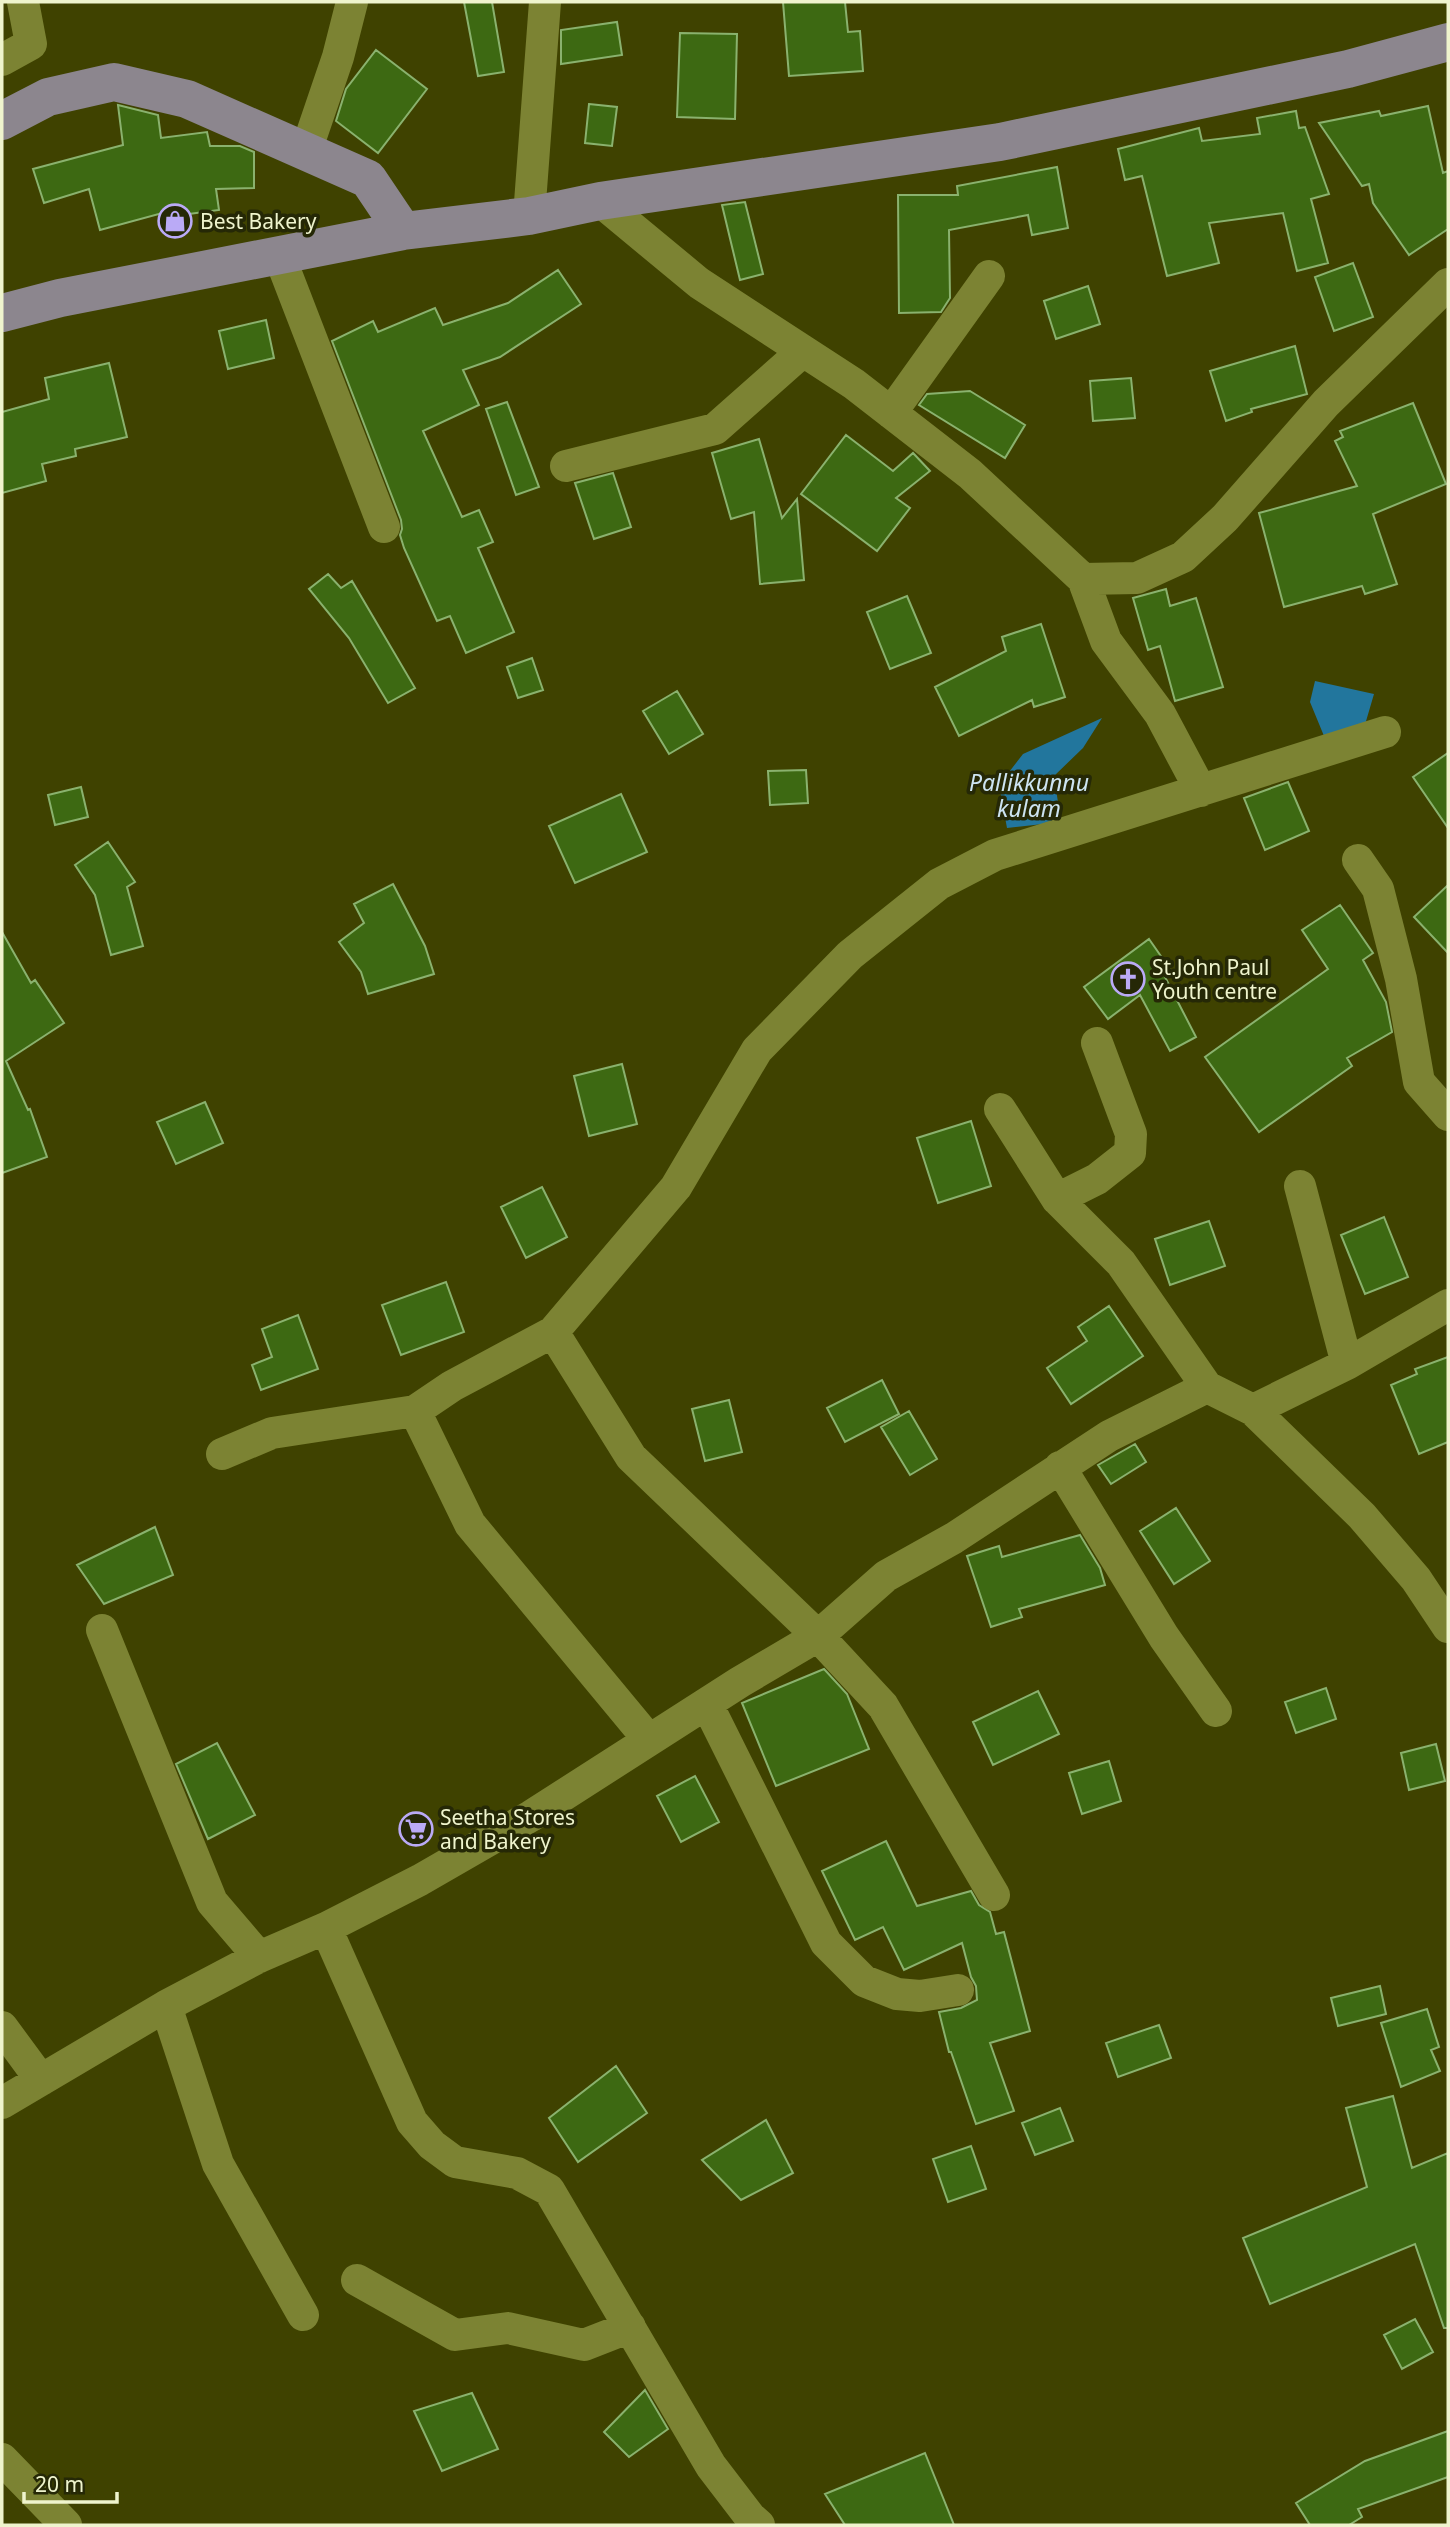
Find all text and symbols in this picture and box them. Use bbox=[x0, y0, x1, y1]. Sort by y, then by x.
shop icon: Best Bakery bbox=[156, 202, 194, 240]
place label: Best Bakery bbox=[200, 207, 317, 235]
water label: Pallikkunnu kulam bbox=[969, 766, 1089, 824]
place label: St.John Paul Youth centre bbox=[1152, 953, 1277, 1005]
church icon: St.John Paul Youth centre bbox=[1109, 960, 1147, 998]
place label: Seetha Stores and Bakery bbox=[440, 1803, 575, 1855]
supermarket icon: Seetha Stores and Bakery bbox=[397, 1810, 435, 1848]
scale bar bbox=[24, 2460, 117, 2504]
text: 20 m bbox=[35, 2470, 84, 2498]

